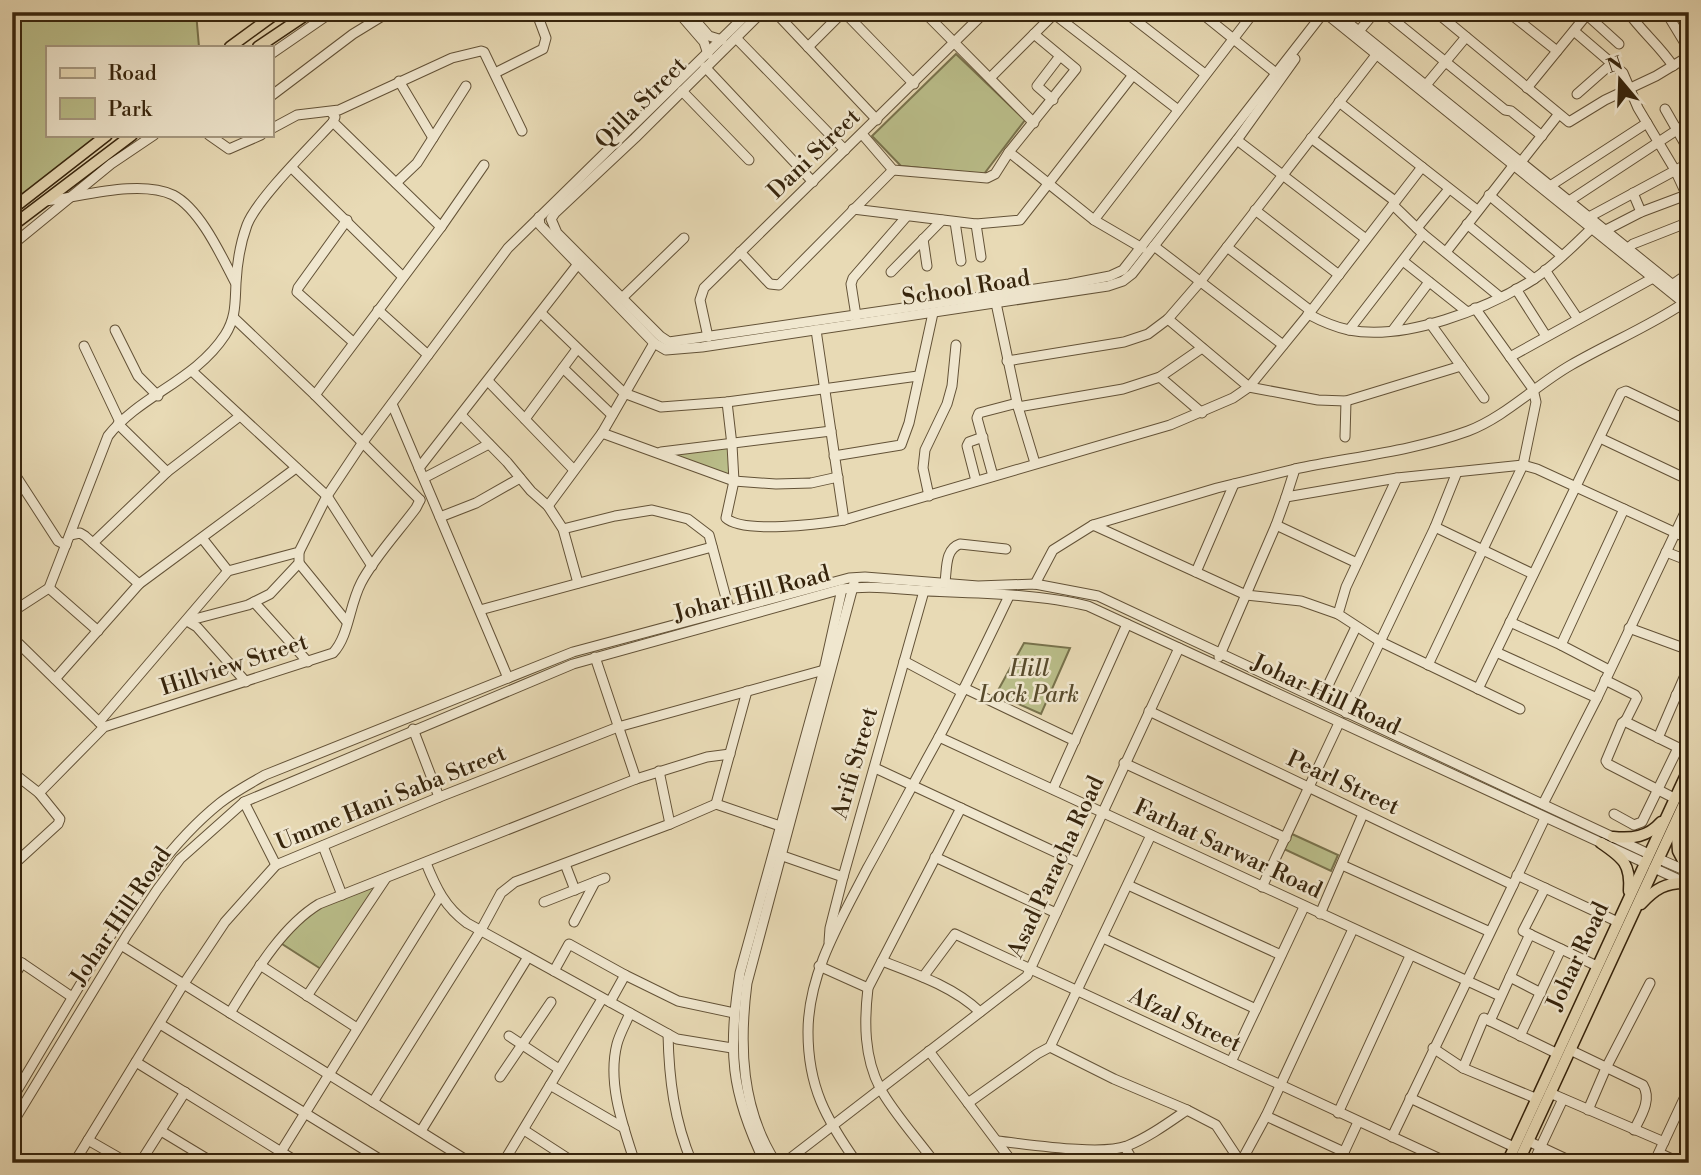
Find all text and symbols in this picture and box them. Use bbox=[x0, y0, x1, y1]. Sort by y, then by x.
legend bbox=[46, 46, 273, 136]
north arrow bbox=[1586, 46, 1656, 116]
street label: Qilla Street bbox=[589, 51, 693, 155]
text: N bbox=[1604, 51, 1626, 79]
text: Road bbox=[108, 61, 157, 87]
text: Park bbox=[108, 97, 153, 123]
street label: Dani Street bbox=[762, 103, 866, 205]
street label: School Road bbox=[900, 264, 1032, 312]
street label: Johar Hill Road bbox=[670, 560, 833, 629]
street label: Hillview Street bbox=[157, 628, 311, 702]
street label: Johar Hill Road bbox=[1246, 648, 1405, 742]
park label: Hill Lock Park bbox=[978, 655, 1079, 709]
street label: Arifi Street bbox=[825, 704, 884, 823]
street label: Umme Hani Saba Street bbox=[272, 739, 510, 857]
street label: Pearl Street bbox=[1282, 745, 1404, 821]
street label: Asad Paracha Road bbox=[1001, 771, 1110, 963]
street label: Farhat Sarwar Road bbox=[1129, 793, 1327, 905]
street label: Johar Hill Road bbox=[64, 842, 177, 991]
street label: Johar Road bbox=[1540, 897, 1615, 1015]
street label: Afzal Street bbox=[1123, 981, 1246, 1058]

